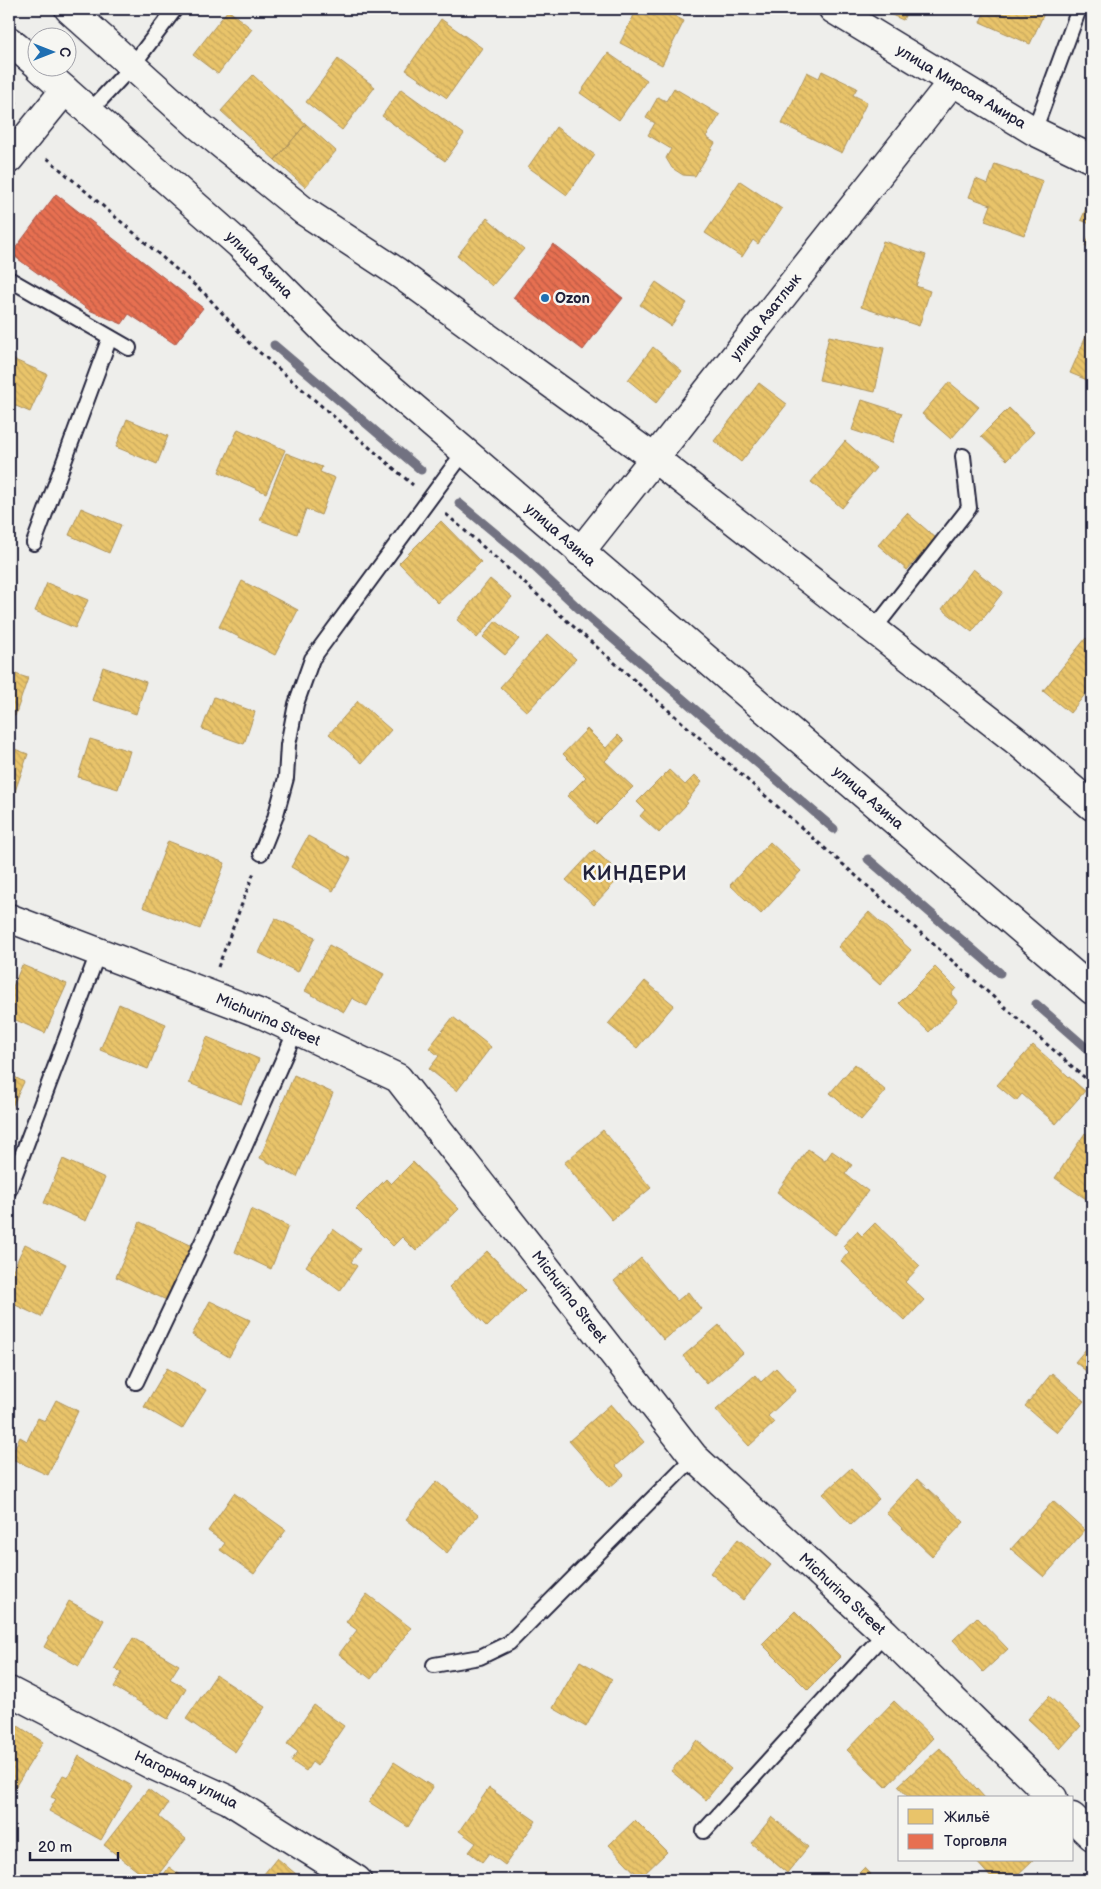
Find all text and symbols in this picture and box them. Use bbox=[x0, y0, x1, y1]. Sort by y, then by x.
north arrow bbox=[28, 28, 78, 78]
street label: улица Мирсая Амира bbox=[893, 41, 1030, 133]
text: С bbox=[56, 47, 73, 57]
street label: улица Азина bbox=[221, 227, 297, 303]
street label: улица Азатлык bbox=[726, 270, 806, 364]
place label: Ozon bbox=[555, 289, 590, 308]
marker: Ozon bbox=[539, 292, 551, 304]
street label: улица Азина bbox=[521, 499, 599, 571]
street label: улица Азина bbox=[829, 762, 907, 834]
district label: КИНДЕРИ bbox=[582, 862, 688, 886]
street label: Michurina Street bbox=[213, 989, 324, 1051]
street label: Michurina Street bbox=[527, 1247, 611, 1347]
street label: Michurina Street bbox=[795, 1549, 890, 1639]
street label: Нагорная улица bbox=[131, 1747, 241, 1813]
legend bbox=[898, 1796, 1074, 1862]
text: Жильё bbox=[944, 1808, 990, 1827]
scale bar bbox=[30, 1829, 118, 1861]
text: Торговля bbox=[944, 1832, 1007, 1851]
text: 20 m bbox=[38, 1838, 72, 1857]

